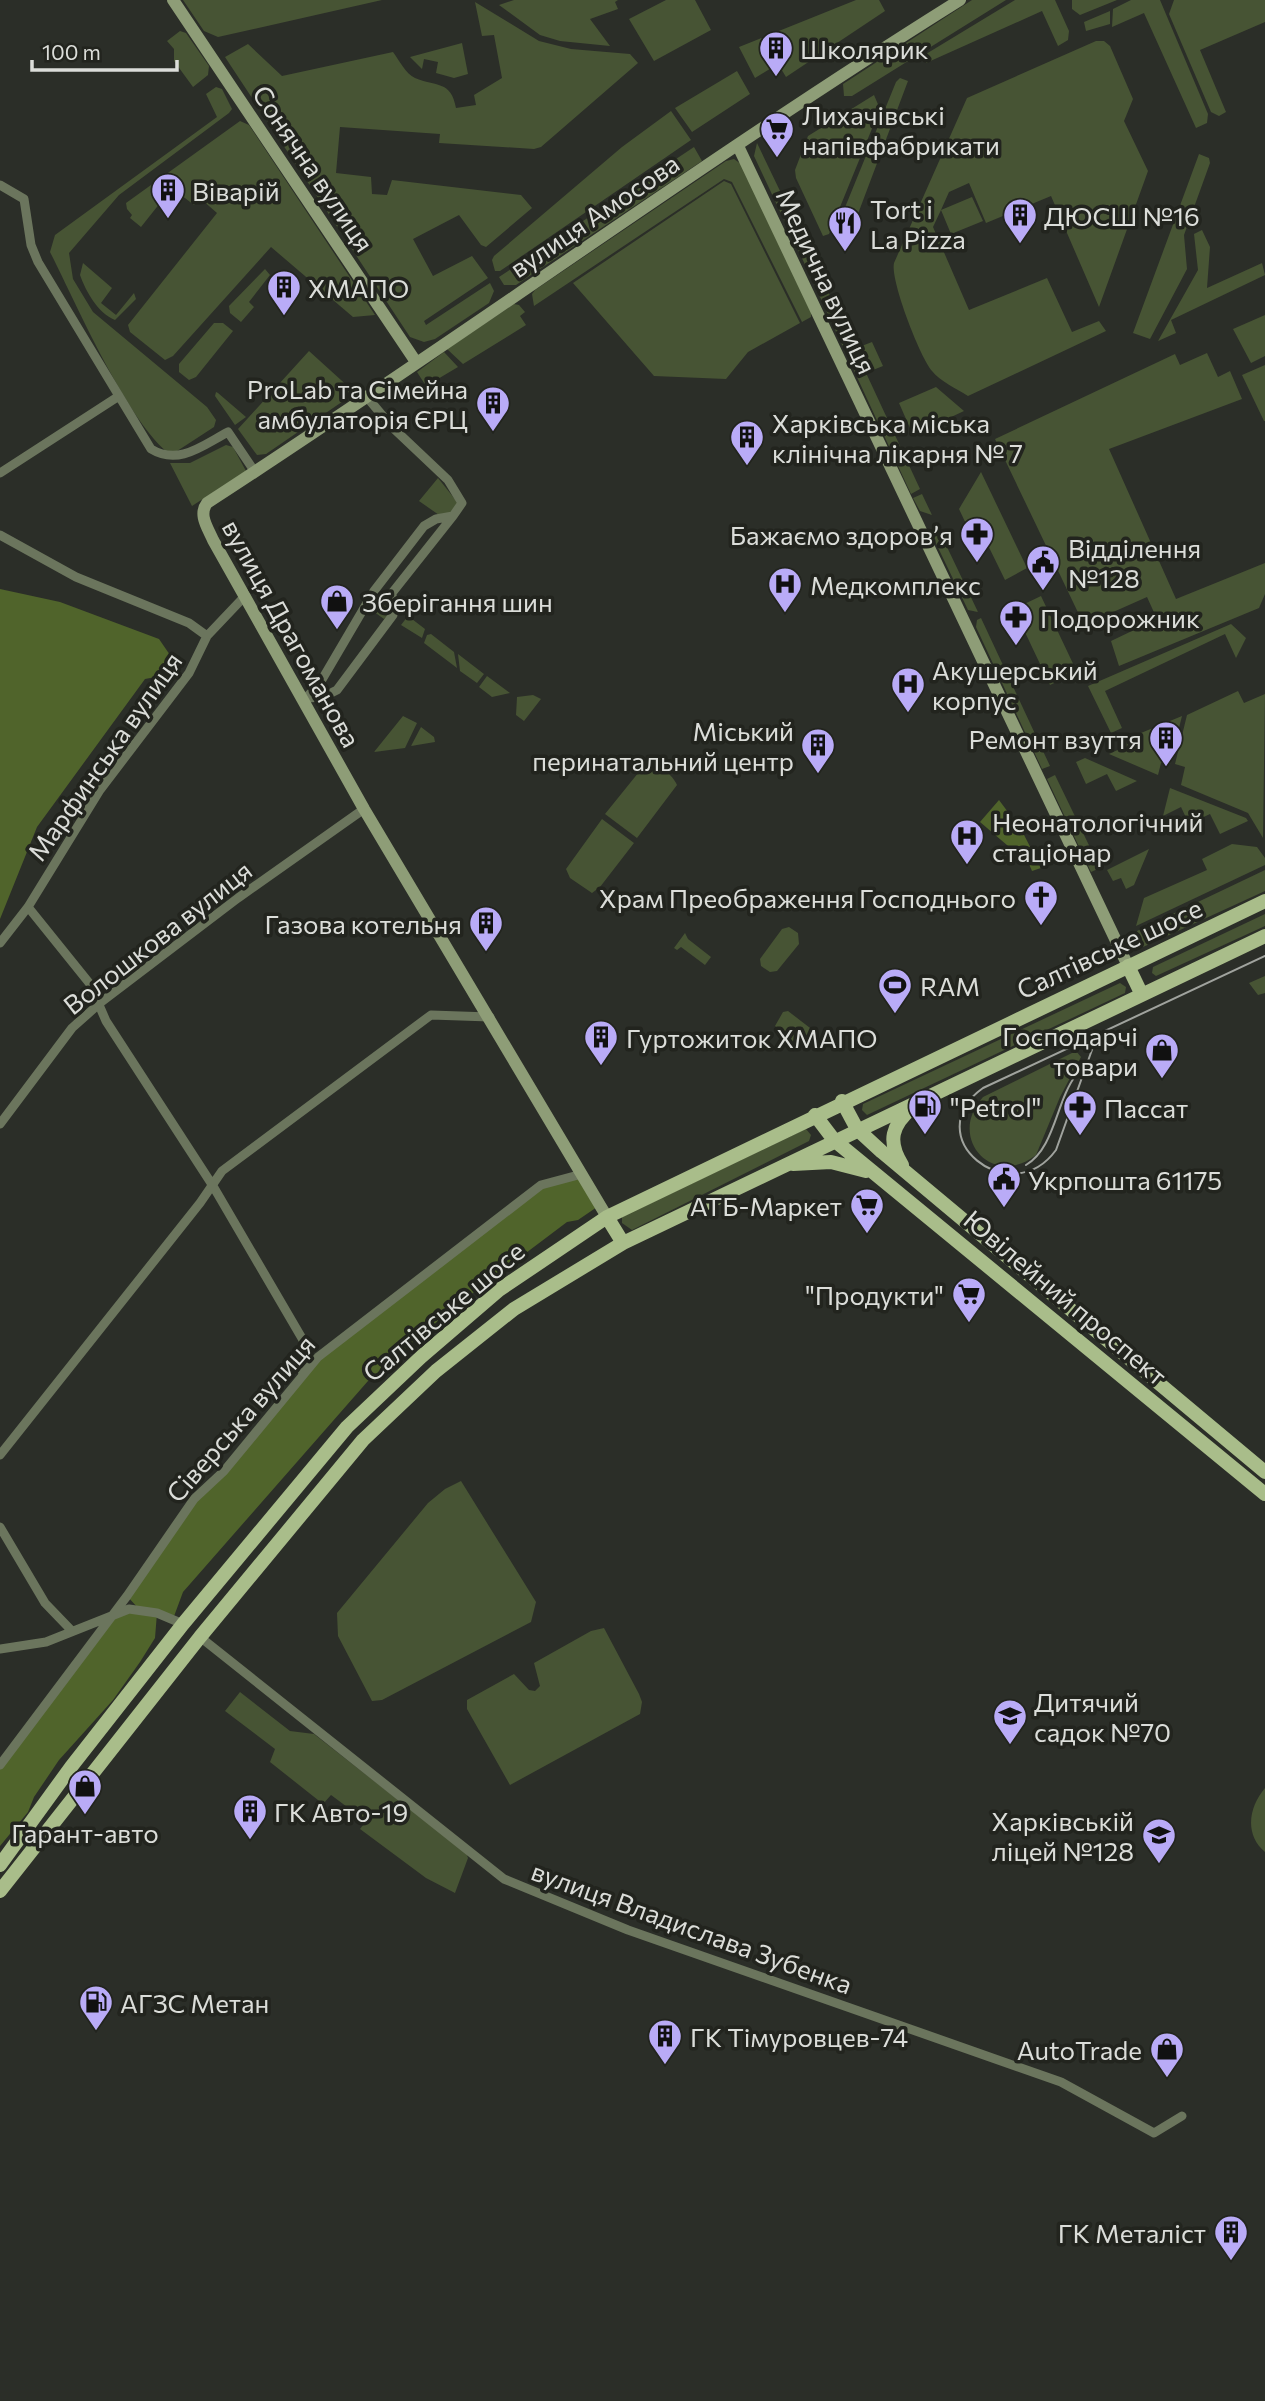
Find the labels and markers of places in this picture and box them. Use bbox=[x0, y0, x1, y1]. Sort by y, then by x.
building icon: Школярик bbox=[757, 29, 795, 78]
place label: Школярик bbox=[800, 33, 929, 64]
place label: Лихачівські напівфабрикати bbox=[802, 99, 1000, 160]
supermarket icon: Лихачівські напівфабрикати bbox=[758, 110, 796, 159]
building icon: Віварій bbox=[149, 171, 187, 220]
place label: Віварій bbox=[192, 175, 280, 206]
place label: Tort i La Pizza bbox=[870, 193, 966, 254]
building icon: ДЮСШ №16 bbox=[1001, 196, 1039, 245]
place label: ДЮСШ №16 bbox=[1044, 200, 1200, 231]
restaurant icon: Tort i La Pizza bbox=[826, 204, 864, 253]
building icon: ХМАПО bbox=[265, 268, 303, 317]
place label: ХМАПО bbox=[308, 272, 409, 303]
place label: ProLab та Сімейна амбулаторія ЄРЦ bbox=[247, 373, 468, 434]
building icon: ProLab та Сімейна амбулаторія ЄРЦ bbox=[474, 384, 512, 433]
place label: Харківська міська клінічна лікарня № 7 bbox=[772, 407, 1023, 468]
building icon: Харківська міська клінічна лікарня № 7 bbox=[728, 418, 766, 467]
pharmacy icon: Бажаємо здоровʼя bbox=[958, 515, 996, 564]
place label: Бажаємо здоровʼя bbox=[730, 519, 953, 550]
place label: Відділення №128 bbox=[1068, 532, 1201, 593]
public building icon: Відділення №128 bbox=[1024, 543, 1062, 592]
hospital icon: Медкомплекс bbox=[766, 565, 804, 614]
place label: Медкомплекс bbox=[810, 569, 981, 600]
shop icon: Зберігання шин bbox=[318, 582, 356, 631]
place label: Зберігання шин bbox=[362, 586, 553, 617]
pharmacy icon: Подорожник bbox=[997, 598, 1035, 647]
place label: Подорожник bbox=[1040, 602, 1200, 633]
place label: Акушерський корпус bbox=[932, 654, 1098, 715]
hospital icon: Акушерський корпус bbox=[889, 665, 927, 714]
place label: Міський перинатальний центр bbox=[532, 715, 794, 776]
building icon: Ремонт взуття bbox=[1147, 719, 1185, 768]
place label: Ремонт взуття bbox=[969, 723, 1142, 754]
building icon: Міський перинатальний центр bbox=[799, 726, 837, 775]
place label: Неонатологічний стаціонар bbox=[992, 806, 1204, 867]
hospital icon: Неонатологічний стаціонар bbox=[948, 817, 986, 866]
church icon: Храм Преображення Господнього bbox=[1022, 878, 1060, 927]
place label: Храм Преображення Господнього bbox=[599, 882, 1016, 913]
building icon: Газова котельня bbox=[467, 904, 505, 953]
place label: Газова котельня bbox=[264, 908, 462, 939]
sports icon: RAM bbox=[876, 966, 914, 1015]
place label: RAM bbox=[920, 970, 980, 1001]
building icon: Гуртожиток ХМАПО bbox=[582, 1018, 620, 1067]
place label: Господарчі товари bbox=[1002, 1020, 1138, 1081]
place label: Гуртожиток ХМАПО bbox=[626, 1022, 878, 1053]
shop icon: Господарчі товари bbox=[1143, 1031, 1181, 1080]
fuel station icon: "Petrol" bbox=[906, 1087, 944, 1136]
pharmacy icon: Пассат bbox=[1061, 1088, 1099, 1137]
place label: "Petrol" bbox=[950, 1091, 1041, 1122]
place label: Пассат bbox=[1104, 1092, 1188, 1123]
public building icon: Укрпошта 61175 bbox=[985, 1160, 1023, 1209]
place label: Укрпошта 61175 bbox=[1028, 1164, 1222, 1195]
supermarket icon: АТБ-Маркет bbox=[848, 1186, 886, 1235]
place label: АТБ-Маркет bbox=[690, 1190, 842, 1221]
supermarket icon: "Продукти" bbox=[950, 1275, 988, 1324]
place label: "Продукти" bbox=[805, 1279, 944, 1310]
place label: Дитячий садок №70 bbox=[1034, 1686, 1171, 1747]
school or university icon: Дитячий садок №70 bbox=[991, 1697, 1029, 1746]
shop icon: Гарант-авто bbox=[66, 1767, 104, 1816]
building icon: ГК Авто-19 bbox=[231, 1792, 269, 1841]
place label: ГК Авто-19 bbox=[274, 1796, 408, 1827]
place label: Харківській ліцей №128 bbox=[992, 1805, 1134, 1866]
school or university icon: Харківській ліцей №128 bbox=[1140, 1816, 1178, 1865]
place label: Гарант-авто bbox=[11, 1817, 159, 1848]
fuel station icon: АГЗС Метан bbox=[77, 1983, 115, 2032]
place label: АГЗС Метан bbox=[120, 1987, 269, 2018]
building icon: ГК Тімуровцев-74 bbox=[646, 2017, 684, 2066]
place label: ГК Тімуровцев-74 bbox=[690, 2021, 908, 2052]
shop icon: AutoTrade bbox=[1148, 2030, 1186, 2079]
place label: AutoTrade bbox=[1017, 2034, 1142, 2065]
building icon: ГК Металіст bbox=[1212, 2213, 1250, 2262]
place label: ГК Металіст bbox=[1058, 2217, 1206, 2248]

